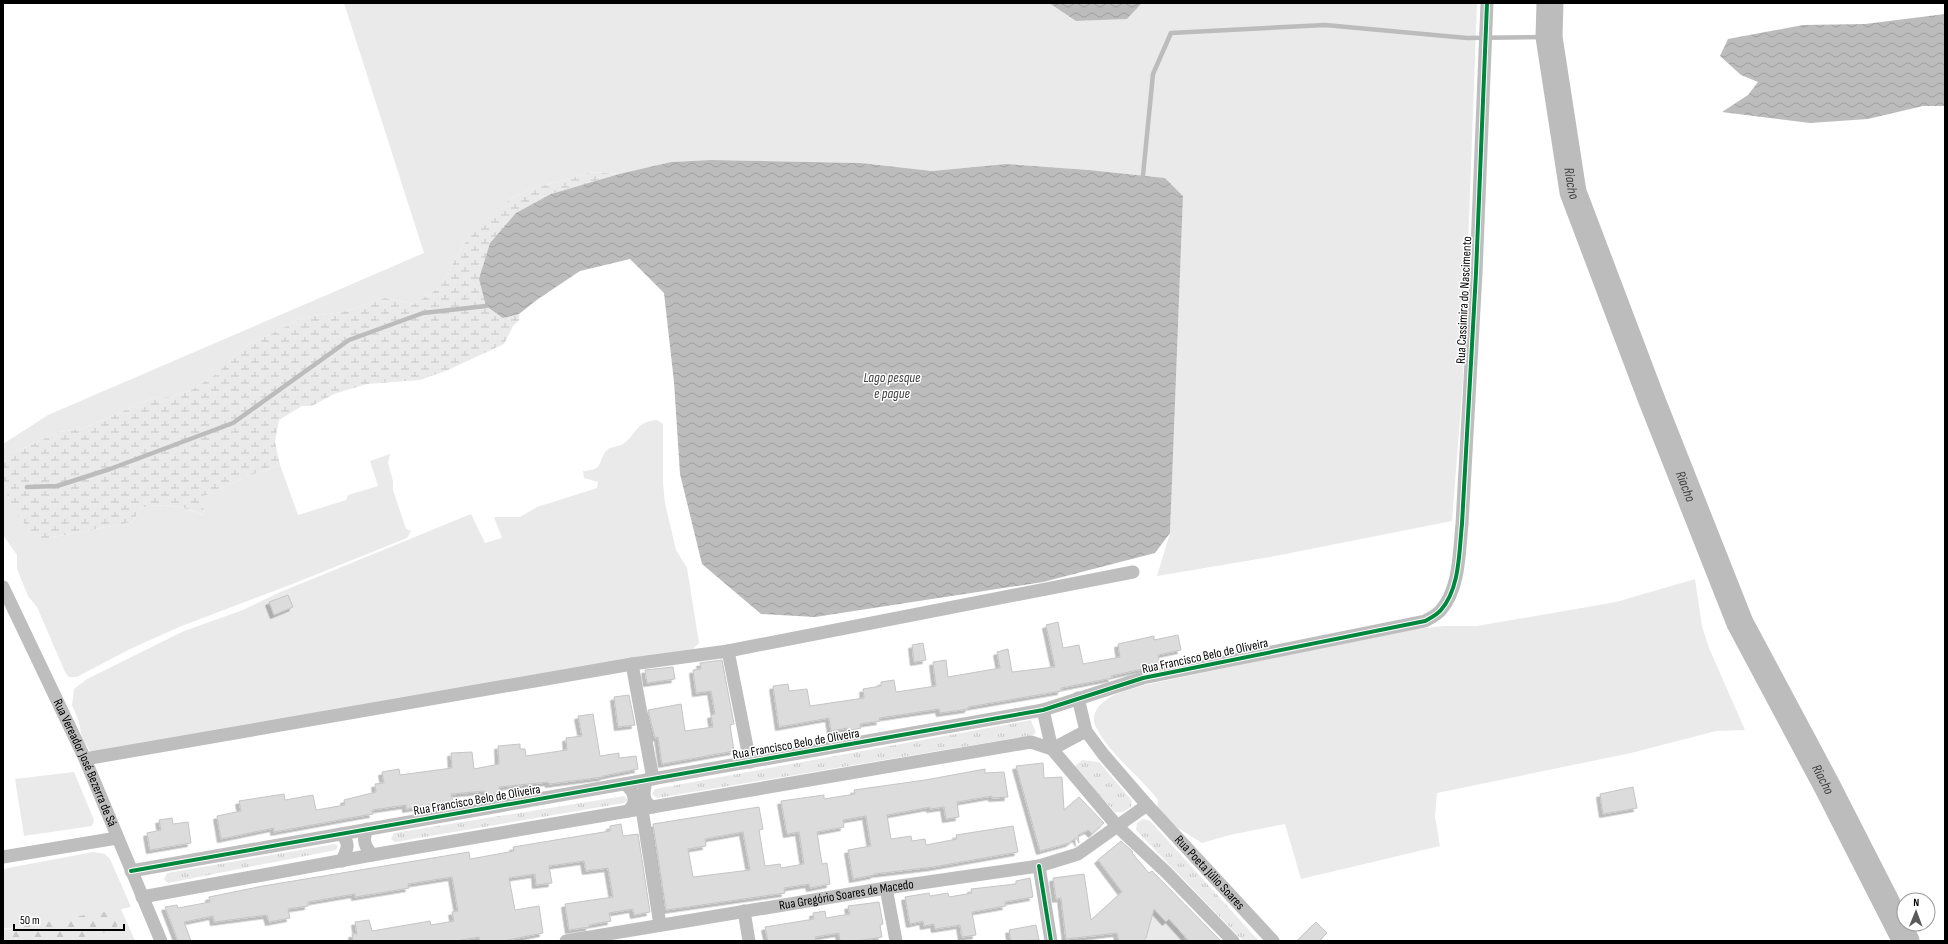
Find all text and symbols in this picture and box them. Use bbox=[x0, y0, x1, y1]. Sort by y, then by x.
water label: Riacho bbox=[1561, 166, 1584, 202]
street label: Rua Cassimira do Nascimento bbox=[1453, 236, 1475, 364]
water label: Lago pesque e pague bbox=[863, 369, 921, 402]
water label: Riacho bbox=[1672, 468, 1700, 504]
street label: Rua Francisco Belo de Oliveira bbox=[1140, 635, 1270, 677]
street label: Rua Vereador José Bezerra de Sá bbox=[50, 696, 120, 829]
street label: Rua Francisco Belo de Oliveira bbox=[731, 725, 861, 763]
water label: Riacho bbox=[1808, 761, 1838, 797]
street label: Rua Francisco Belo de Oliveira bbox=[412, 781, 542, 819]
street label: Rua Poeta Júlio Soares bbox=[1171, 832, 1248, 913]
street label: Rua Gregório Soares de Macedo bbox=[778, 876, 915, 914]
north arrow bbox=[1896, 892, 1936, 932]
text: N bbox=[1913, 896, 1919, 909]
scale bar bbox=[14, 906, 124, 932]
text: 50 m bbox=[20, 913, 40, 928]

